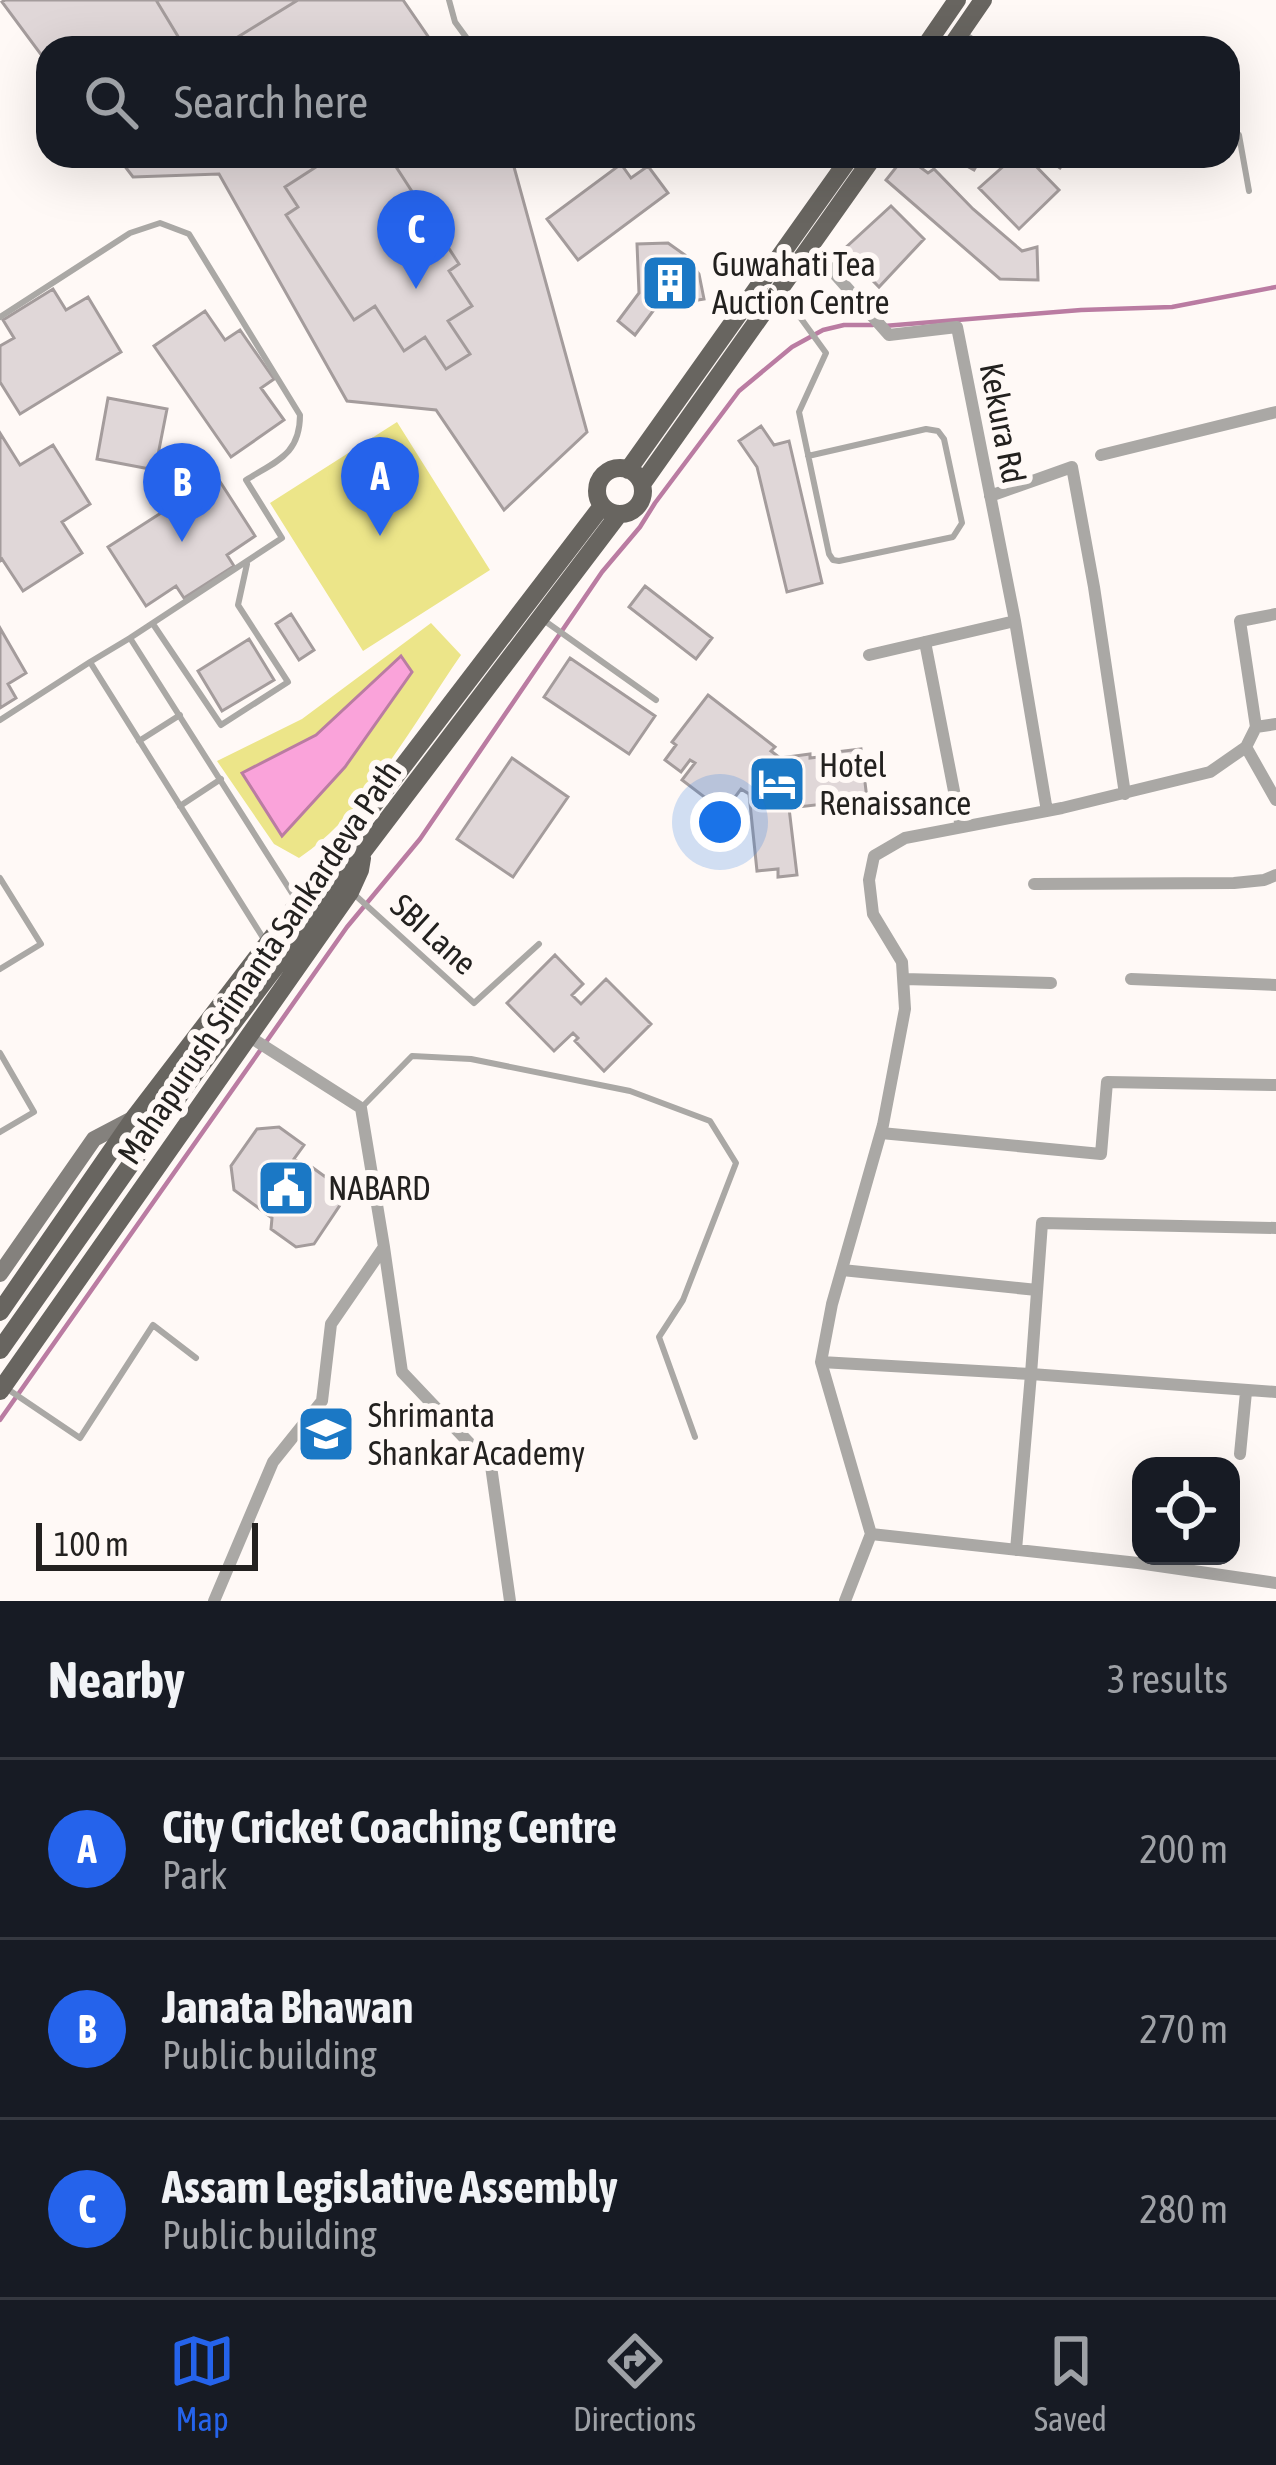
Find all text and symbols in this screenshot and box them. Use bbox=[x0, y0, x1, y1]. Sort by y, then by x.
search box bbox=[36, 36, 1240, 168]
icon: search bbox=[78, 69, 144, 135]
text: Search here bbox=[174, 76, 368, 128]
pin: C bbox=[377, 190, 455, 289]
place label: Guwahati Tea Auction Centre bbox=[712, 245, 890, 321]
building icon: Guwahati Tea Auction Centre bbox=[639, 252, 701, 314]
street label: Kekura Rd bbox=[973, 359, 1033, 487]
pin: A bbox=[341, 437, 419, 536]
pin: B bbox=[143, 443, 221, 542]
place label: Hotel Renaissance bbox=[819, 746, 971, 822]
street label: Mahapurush Srimanta Sankardeva Path bbox=[109, 753, 409, 1171]
hotel icon: Hotel Renaissance bbox=[746, 753, 808, 815]
your location bbox=[690, 792, 750, 852]
street label: SBI Lane bbox=[384, 886, 484, 982]
public building icon: NABARD bbox=[255, 1157, 317, 1219]
place label: NABARD bbox=[328, 1169, 430, 1207]
place label: Shrimanta Shankar Academy bbox=[368, 1396, 585, 1472]
school or university icon: Shrimanta Shankar Academy bbox=[295, 1403, 357, 1465]
map controls bbox=[1132, 1457, 1240, 1565]
button: locate bbox=[1132, 1457, 1240, 1565]
scale bar bbox=[36, 1517, 258, 1570]
text: 100 m bbox=[54, 1525, 129, 1563]
text: Nearby bbox=[48, 1650, 185, 1709]
text: 3 results bbox=[1107, 1657, 1228, 1701]
text: City Cricket Coaching Centre bbox=[162, 1801, 617, 1853]
text: A bbox=[77, 1827, 97, 1871]
text: 200 m bbox=[1140, 1827, 1228, 1871]
text: Park bbox=[162, 1853, 227, 1897]
text: Janata Bhawan bbox=[162, 1981, 413, 2033]
text: B bbox=[78, 2007, 96, 2051]
text: 270 m bbox=[1140, 2007, 1228, 2051]
text: Public building bbox=[162, 2033, 377, 2077]
text: Assam Legislative Assembly bbox=[162, 2161, 618, 2213]
text: C bbox=[78, 2187, 96, 2231]
text: 280 m bbox=[1140, 2187, 1228, 2231]
text: Public building bbox=[162, 2213, 377, 2257]
tab: Map bbox=[169, 2328, 235, 2438]
tab: Directions bbox=[573, 2328, 696, 2438]
tab: Saved bbox=[1034, 2328, 1107, 2438]

